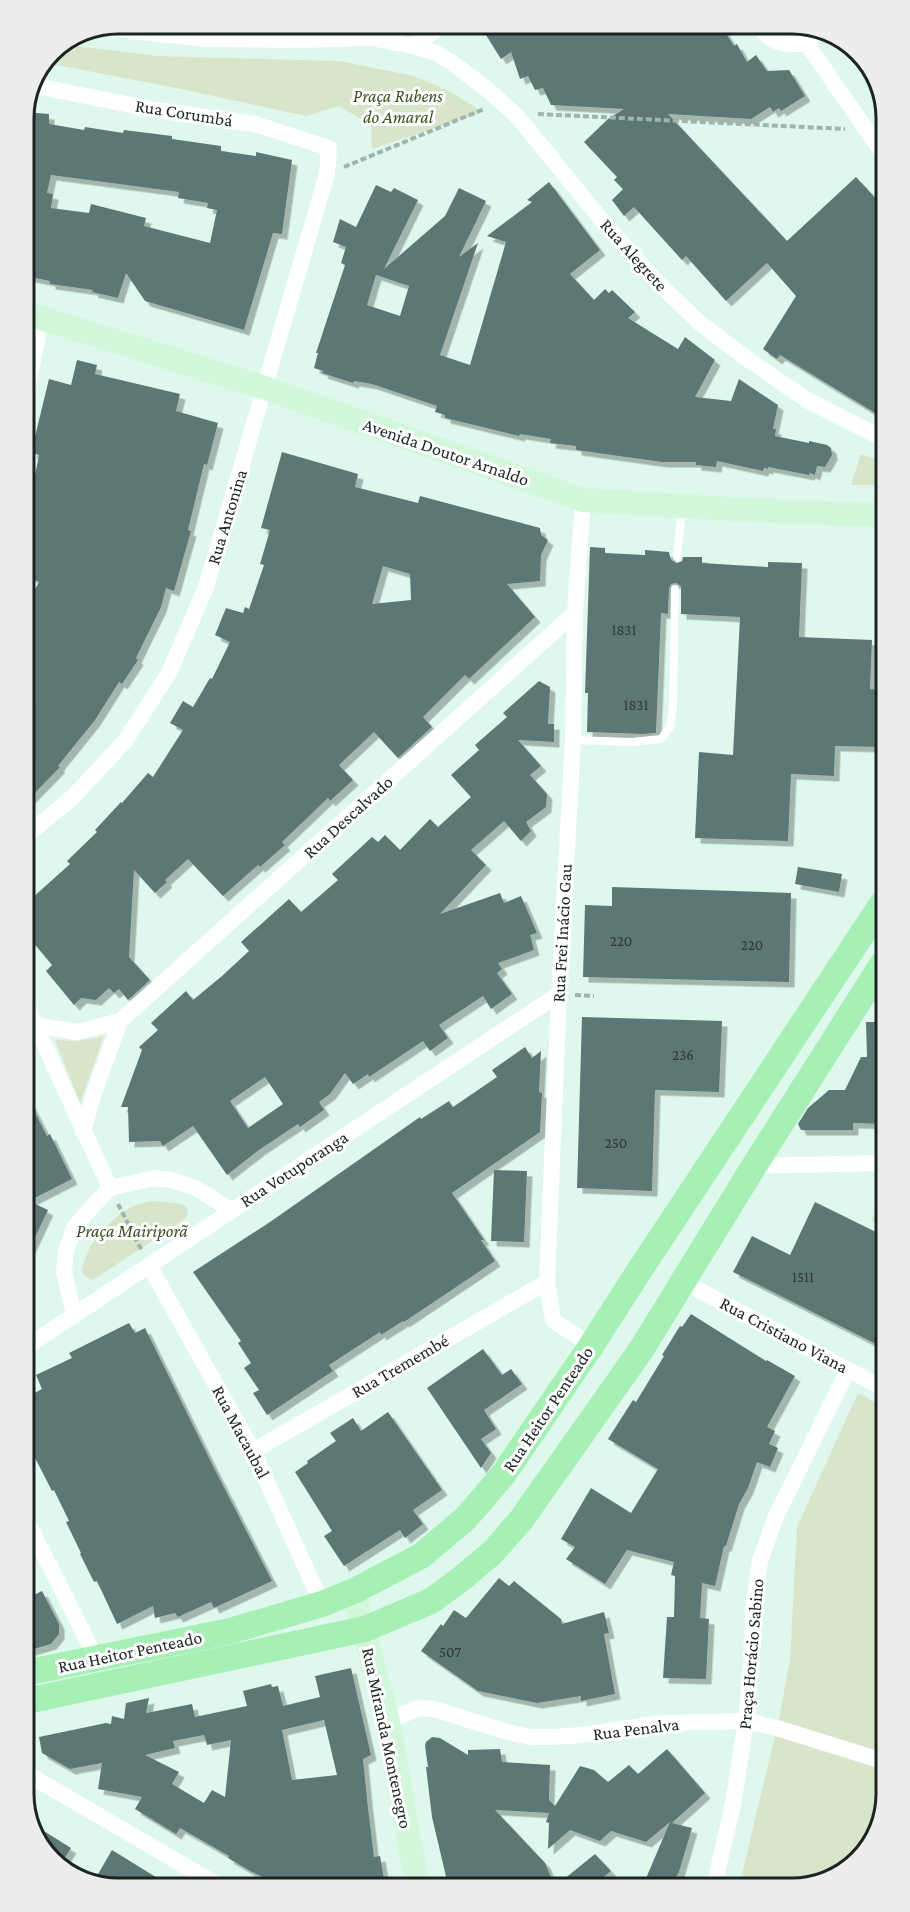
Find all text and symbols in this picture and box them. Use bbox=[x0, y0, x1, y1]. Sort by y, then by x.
park label: Praça Rubens do Amaral bbox=[353, 86, 443, 127]
street label: Rua Corumbá bbox=[134, 95, 234, 131]
street label: Rua Alegrete bbox=[596, 215, 672, 295]
street label: Avenida Doutor Arnaldo bbox=[360, 414, 532, 490]
street label: Rua Antonina bbox=[203, 467, 251, 567]
house number: 1831 bbox=[612, 622, 636, 638]
house number: 1831 bbox=[624, 697, 648, 713]
street label: Rua Descalvado bbox=[299, 772, 397, 862]
street label: Rua Frei Inácio Gau bbox=[548, 863, 576, 1003]
house number: 220 bbox=[610, 933, 632, 949]
house number: 220 bbox=[741, 937, 763, 953]
house number: 236 bbox=[672, 1047, 694, 1063]
street label: Rua Votuporanga bbox=[236, 1127, 352, 1211]
house number: 250 bbox=[605, 1135, 627, 1151]
park label: Praça Mairiporã bbox=[76, 1221, 188, 1241]
house number: 1511 bbox=[792, 1269, 814, 1285]
street label: Rua Cristiano Viana bbox=[717, 1293, 851, 1377]
street label: Rua Tremembé bbox=[348, 1330, 452, 1402]
street label: Rua Heitor Penteado bbox=[499, 1343, 597, 1475]
street label: Rua Macaubal bbox=[208, 1382, 274, 1482]
street label: Praça Horácio Sabino bbox=[734, 1578, 768, 1730]
street label: Rua Heitor Penteado bbox=[56, 1627, 204, 1677]
house number: 507 bbox=[439, 1644, 461, 1660]
street label: Rua Miranda Montenegro bbox=[358, 1646, 416, 1830]
street label: Rua Penalva bbox=[592, 1714, 680, 1744]

